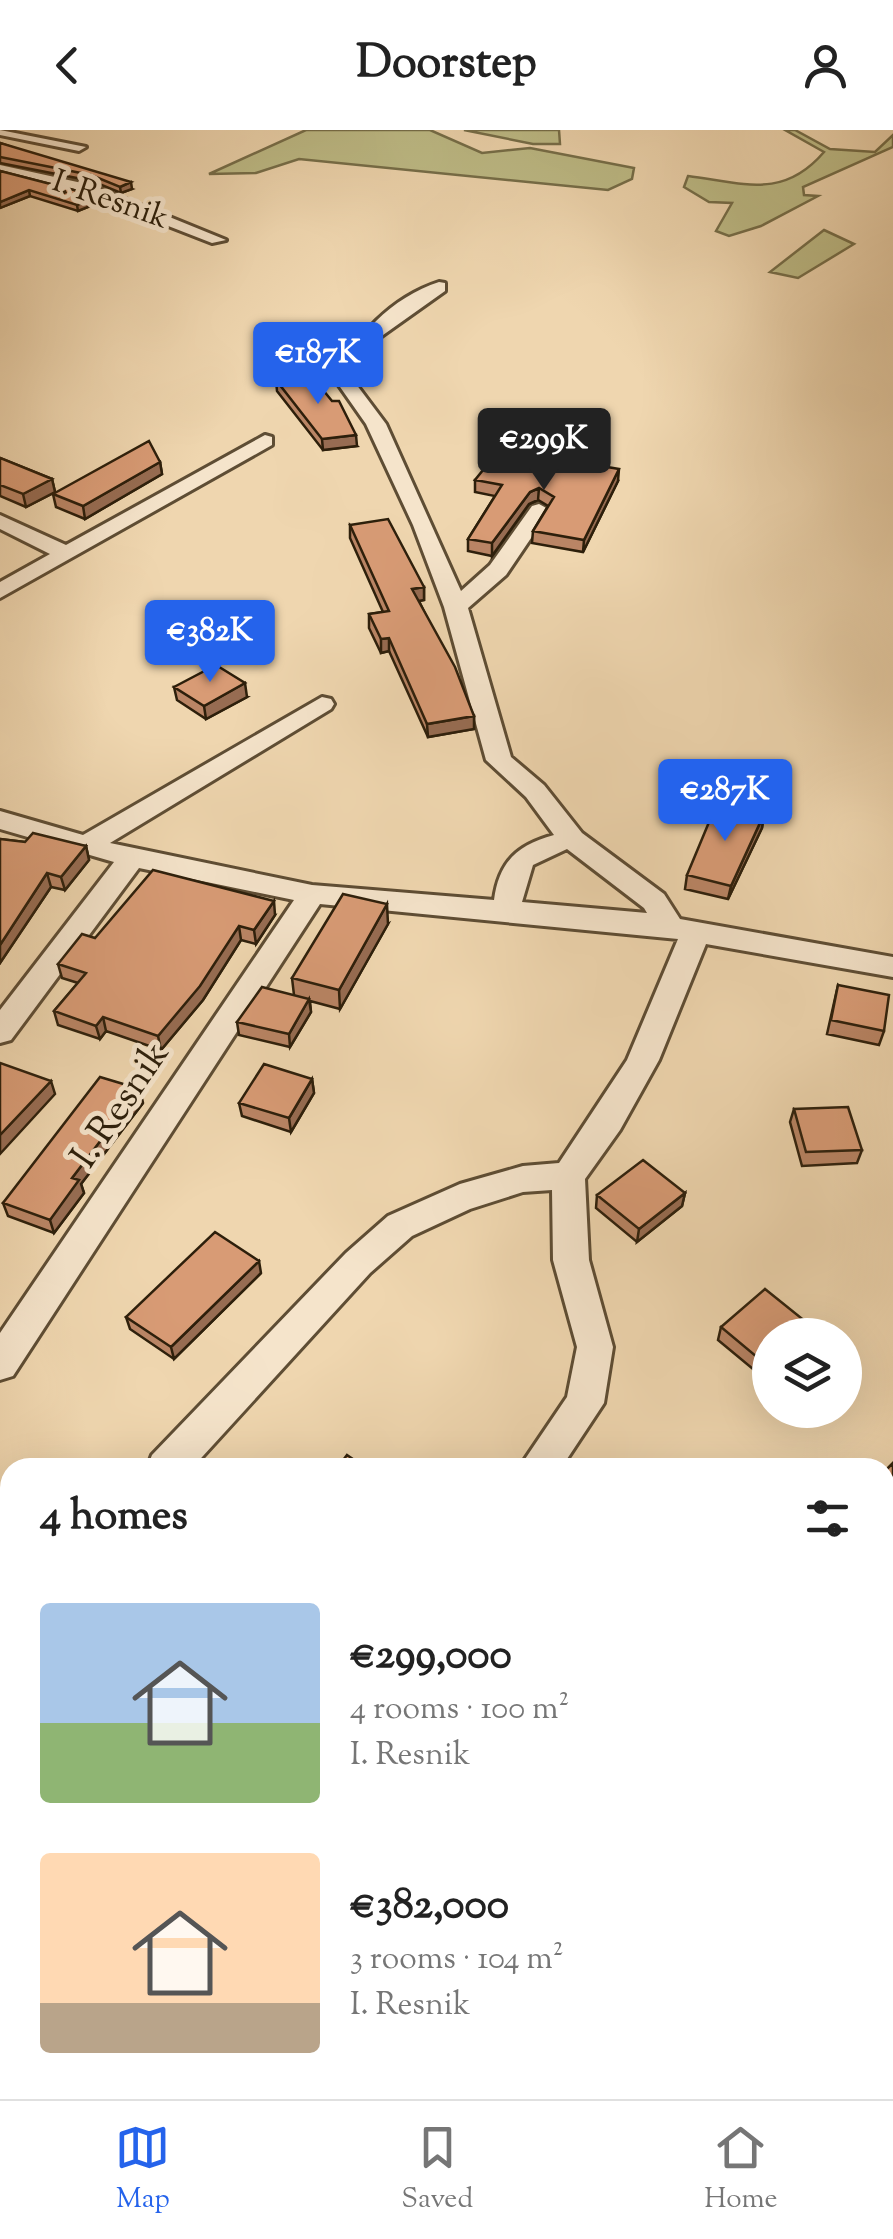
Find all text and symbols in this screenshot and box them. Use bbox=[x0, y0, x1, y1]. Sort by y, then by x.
text: Doorstep bbox=[356, 33, 537, 98]
icon: back bbox=[40, 38, 95, 93]
icon: person bbox=[798, 38, 853, 93]
street label: I. Resnik bbox=[46, 160, 174, 242]
pin: €187K bbox=[248, 322, 388, 407]
text: €187K bbox=[275, 331, 361, 377]
pin: €299K bbox=[474, 408, 614, 493]
text: €299K bbox=[500, 417, 588, 463]
pin: €382K bbox=[140, 600, 280, 685]
text: €382K bbox=[167, 609, 253, 655]
pin: €287K bbox=[655, 759, 795, 844]
text: €287K bbox=[680, 768, 770, 814]
street label: I. Resnik bbox=[60, 1031, 185, 1180]
map controls bbox=[752, 1318, 862, 1428]
button: layers bbox=[752, 1318, 862, 1428]
text: 4 homes bbox=[40, 1488, 188, 1548]
icon: filters bbox=[800, 1491, 855, 1546]
text: €299,000 bbox=[350, 1627, 512, 1687]
icon: home bbox=[120, 1643, 240, 1763]
text: 4 rooms · 100 m² bbox=[350, 1687, 569, 1733]
text: I. Resnik bbox=[350, 1733, 470, 1779]
text: €382,000 bbox=[350, 1877, 509, 1937]
icon: home bbox=[120, 1893, 240, 2013]
text: 3 rooms · 104 m² bbox=[350, 1937, 564, 1983]
text: I. Resnik bbox=[350, 1983, 470, 2029]
tab: Map bbox=[115, 2120, 170, 2220]
tab: Saved bbox=[401, 2120, 473, 2220]
tab: Home bbox=[704, 2120, 778, 2220]

